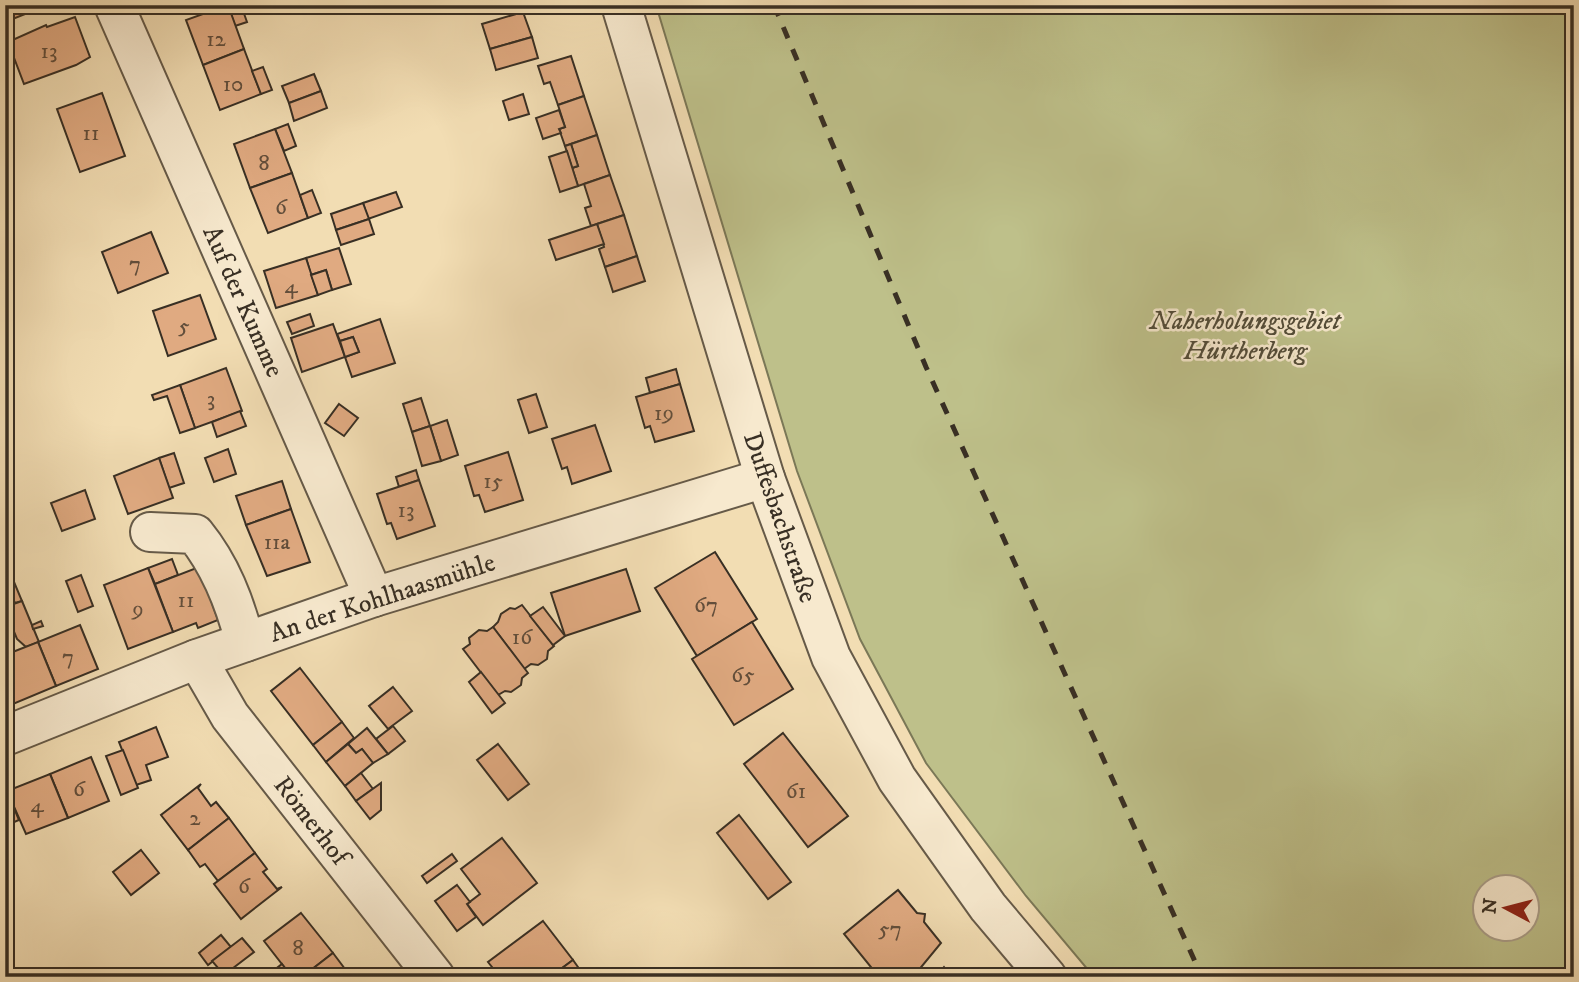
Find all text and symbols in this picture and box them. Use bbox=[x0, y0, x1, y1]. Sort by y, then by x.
house number: 12 bbox=[206, 25, 227, 54]
house number: 13 bbox=[40, 37, 58, 66]
house number: 10 bbox=[223, 70, 243, 99]
house number: 11 bbox=[83, 119, 99, 148]
house number: 8 bbox=[258, 149, 270, 178]
house number: 6 bbox=[275, 193, 288, 222]
street label: Auf der Kumme bbox=[195, 221, 291, 382]
house number: 7 bbox=[129, 250, 141, 279]
house number: 4 bbox=[284, 272, 298, 301]
park label: Naherholungsgebiet Hürtherberg bbox=[1148, 305, 1342, 368]
house number: 5 bbox=[178, 312, 190, 341]
house number: 3 bbox=[207, 385, 215, 414]
house number: 19 bbox=[654, 399, 674, 428]
street label: Duffesbachstraße bbox=[735, 428, 824, 607]
house number: 15 bbox=[483, 467, 503, 496]
house number: 13 bbox=[397, 496, 415, 525]
house number: 11a bbox=[264, 528, 291, 557]
street label: An der Kohlhaasmühle bbox=[266, 546, 499, 650]
house number: 11 bbox=[178, 586, 194, 615]
house number: 67 bbox=[694, 591, 718, 620]
house number: 9 bbox=[131, 595, 144, 624]
house number: 16 bbox=[512, 623, 533, 652]
house number: 7 bbox=[62, 643, 74, 672]
house number: 65 bbox=[731, 661, 755, 690]
street label: Römerhof bbox=[266, 770, 358, 875]
house number: 6 bbox=[73, 775, 86, 804]
house number: 61 bbox=[786, 777, 806, 806]
house number: 4 bbox=[30, 791, 44, 820]
house number: 2 bbox=[189, 804, 201, 833]
house number: 6 bbox=[238, 872, 251, 901]
north arrow bbox=[1470, 874, 1540, 944]
text: N bbox=[1478, 897, 1503, 915]
house number: 57 bbox=[878, 915, 902, 944]
house number: 8 bbox=[292, 934, 304, 963]

